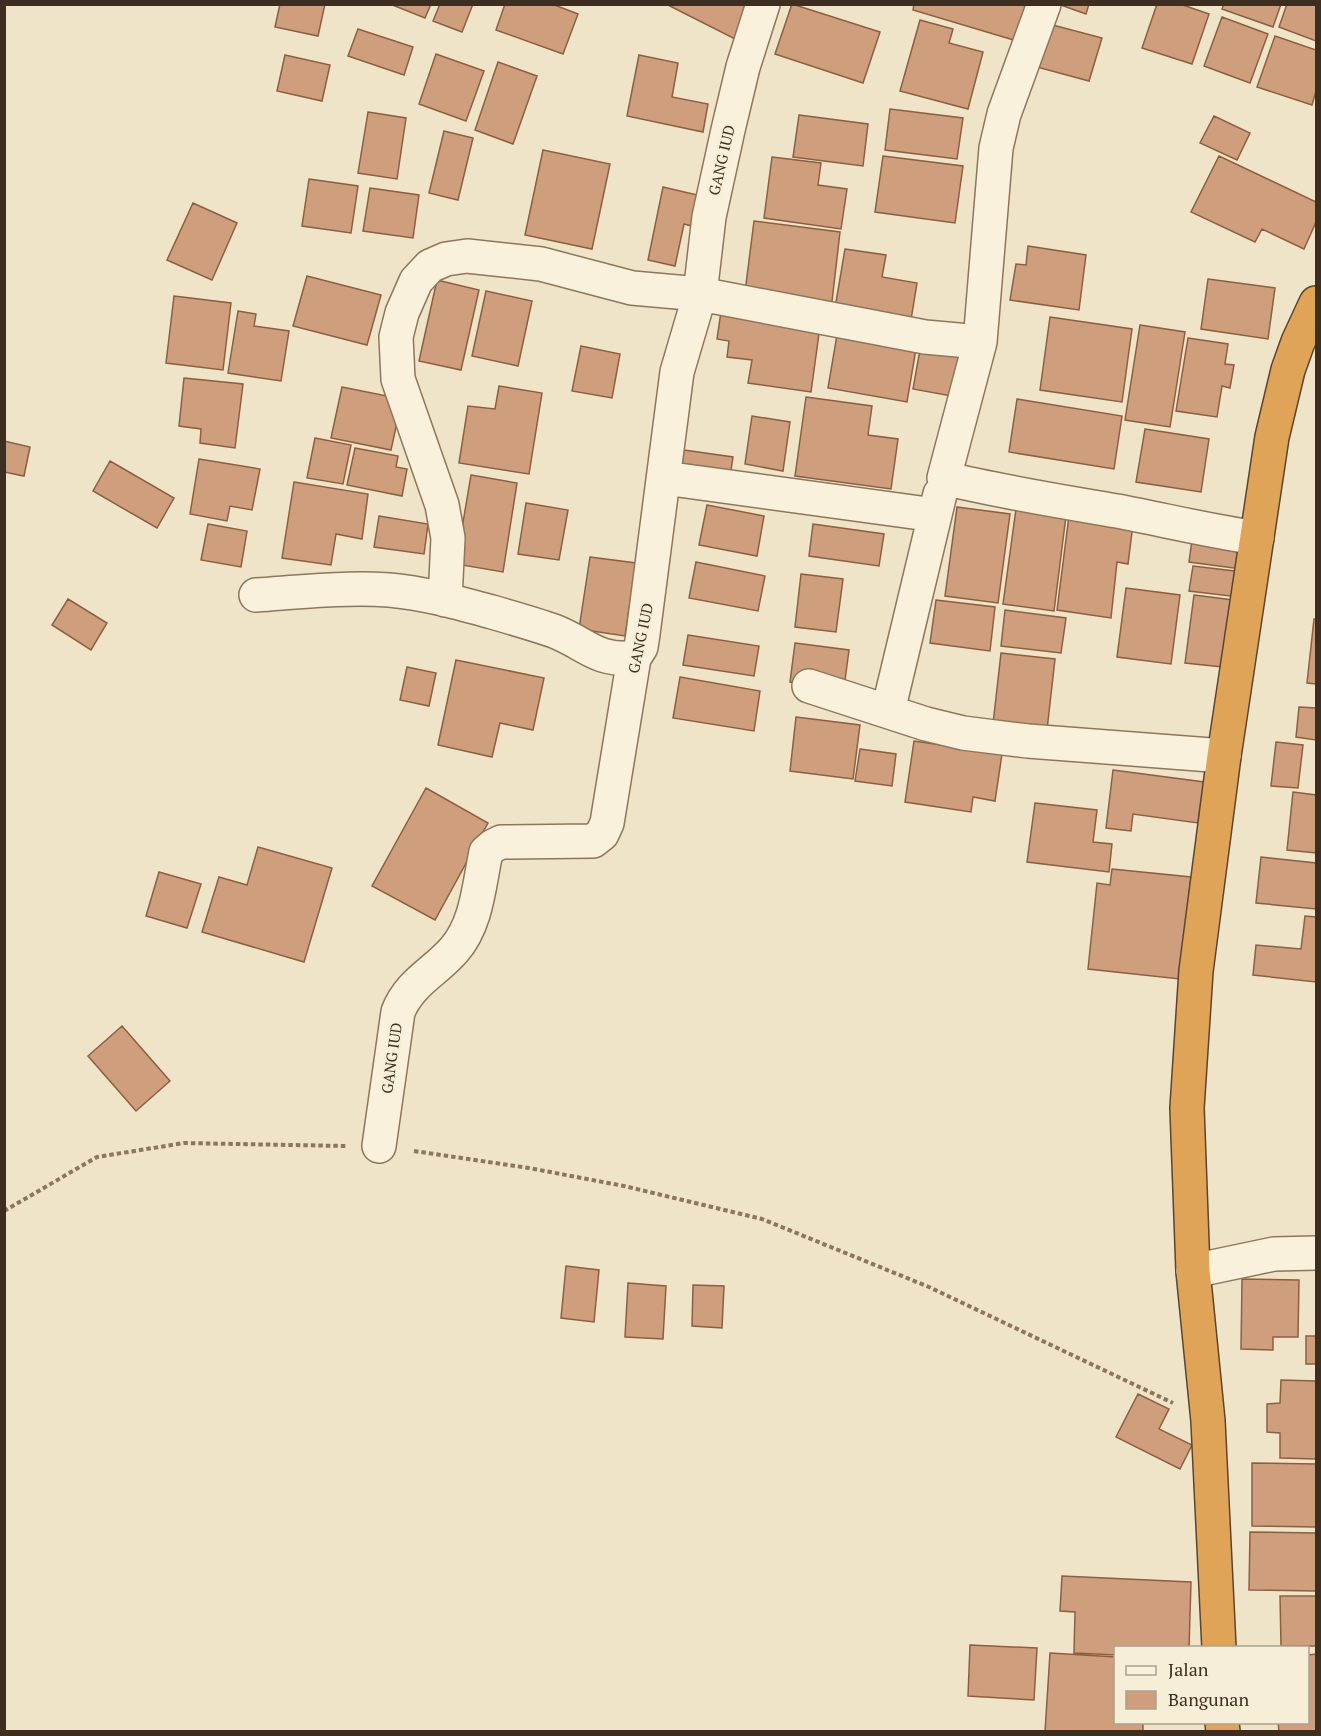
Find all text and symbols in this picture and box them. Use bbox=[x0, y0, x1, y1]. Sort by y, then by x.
street label: GANG IUD bbox=[703, 123, 739, 197]
street label: GANG IUD bbox=[623, 601, 657, 675]
street label: GANG IUD bbox=[376, 1021, 406, 1095]
legend bbox=[1114, 1646, 1309, 1724]
text: Jalan bbox=[1168, 1657, 1209, 1681]
text: Bangunan bbox=[1168, 1687, 1249, 1711]

